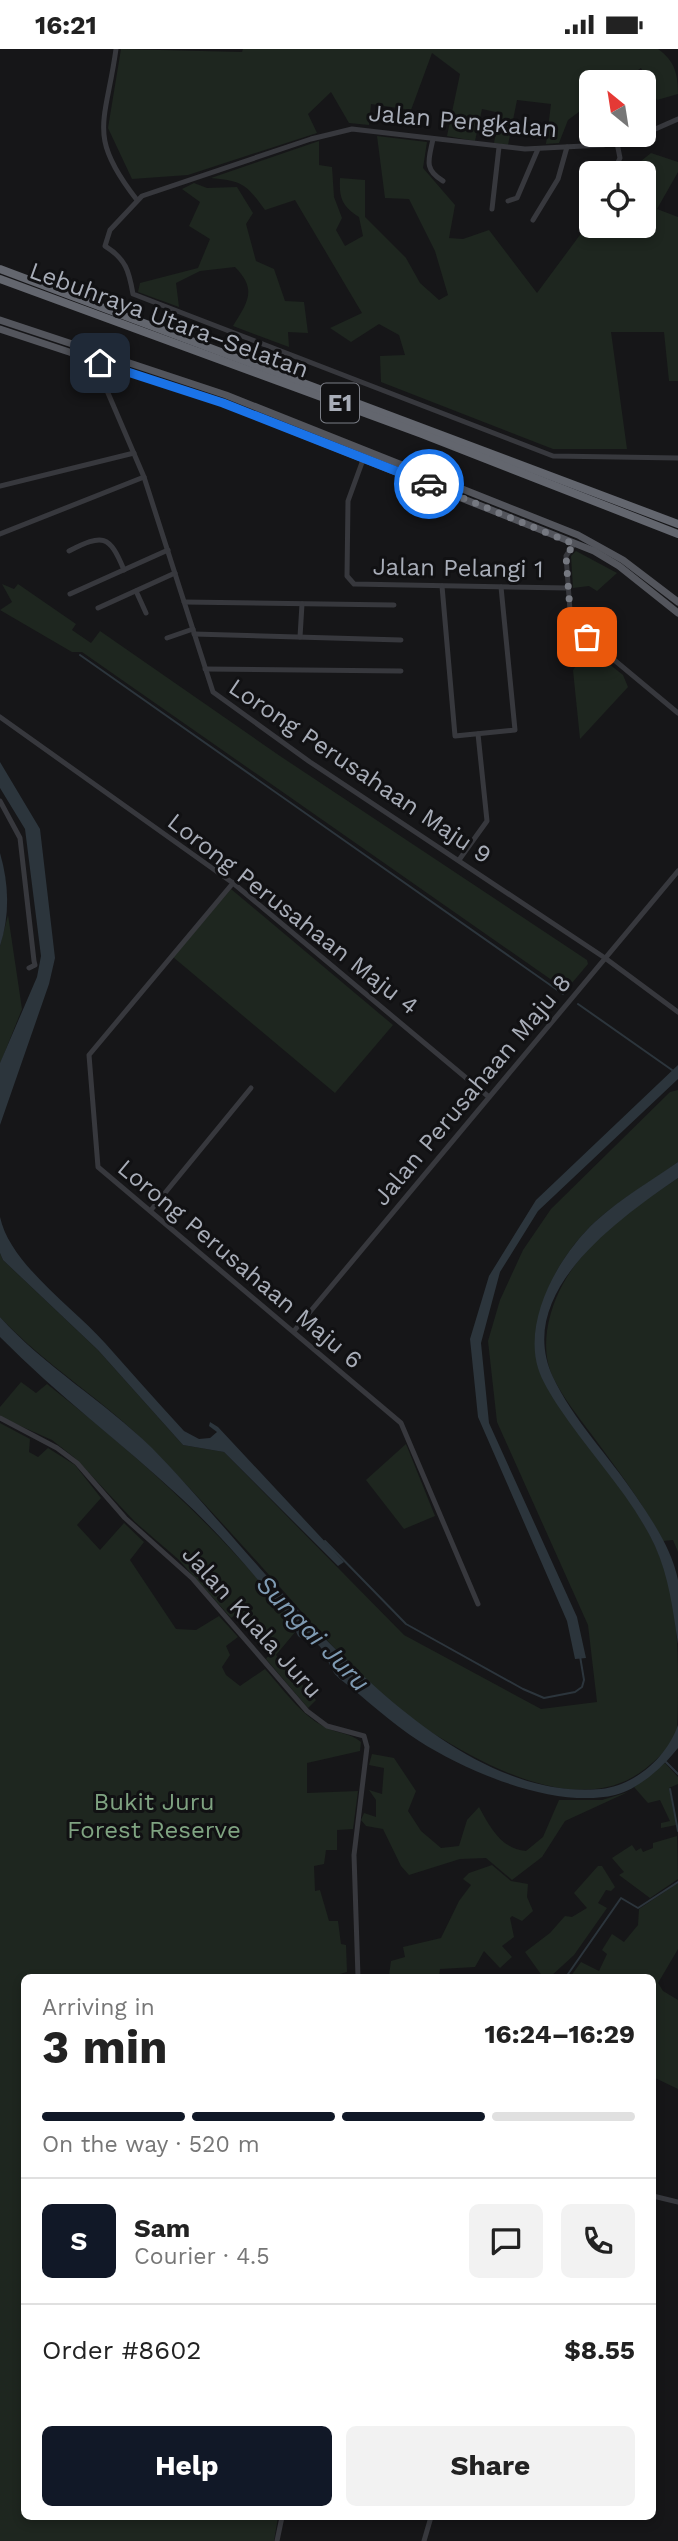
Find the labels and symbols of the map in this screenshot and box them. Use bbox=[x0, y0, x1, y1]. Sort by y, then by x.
north arrow bbox=[579, 70, 656, 147]
street label: Jalan Pengkalan bbox=[367, 99, 559, 143]
street label: Lebuhraya Utara–Selatan bbox=[26, 256, 312, 384]
pin bbox=[70, 333, 130, 393]
road number: E1 bbox=[321, 383, 359, 423]
courier bbox=[394, 449, 464, 519]
street label: Jalan Pelangi 1 bbox=[372, 553, 544, 583]
pin bbox=[557, 607, 617, 667]
street label: Lorong Perusahaan Maju 9 bbox=[224, 673, 496, 869]
street label: Lorong Perusahaan Maju 4 bbox=[162, 807, 424, 1021]
street label: Jalan Perusahaan Maju 8 bbox=[367, 969, 577, 1211]
street label: Lorong Perusahaan Maju 6 bbox=[112, 1154, 368, 1374]
street label: Jalan Kuala Juru bbox=[176, 1540, 328, 1704]
water label: Sungai Juru bbox=[250, 1569, 376, 1697]
park label: Bukit Juru Forest Reserve bbox=[67, 1788, 241, 1844]

